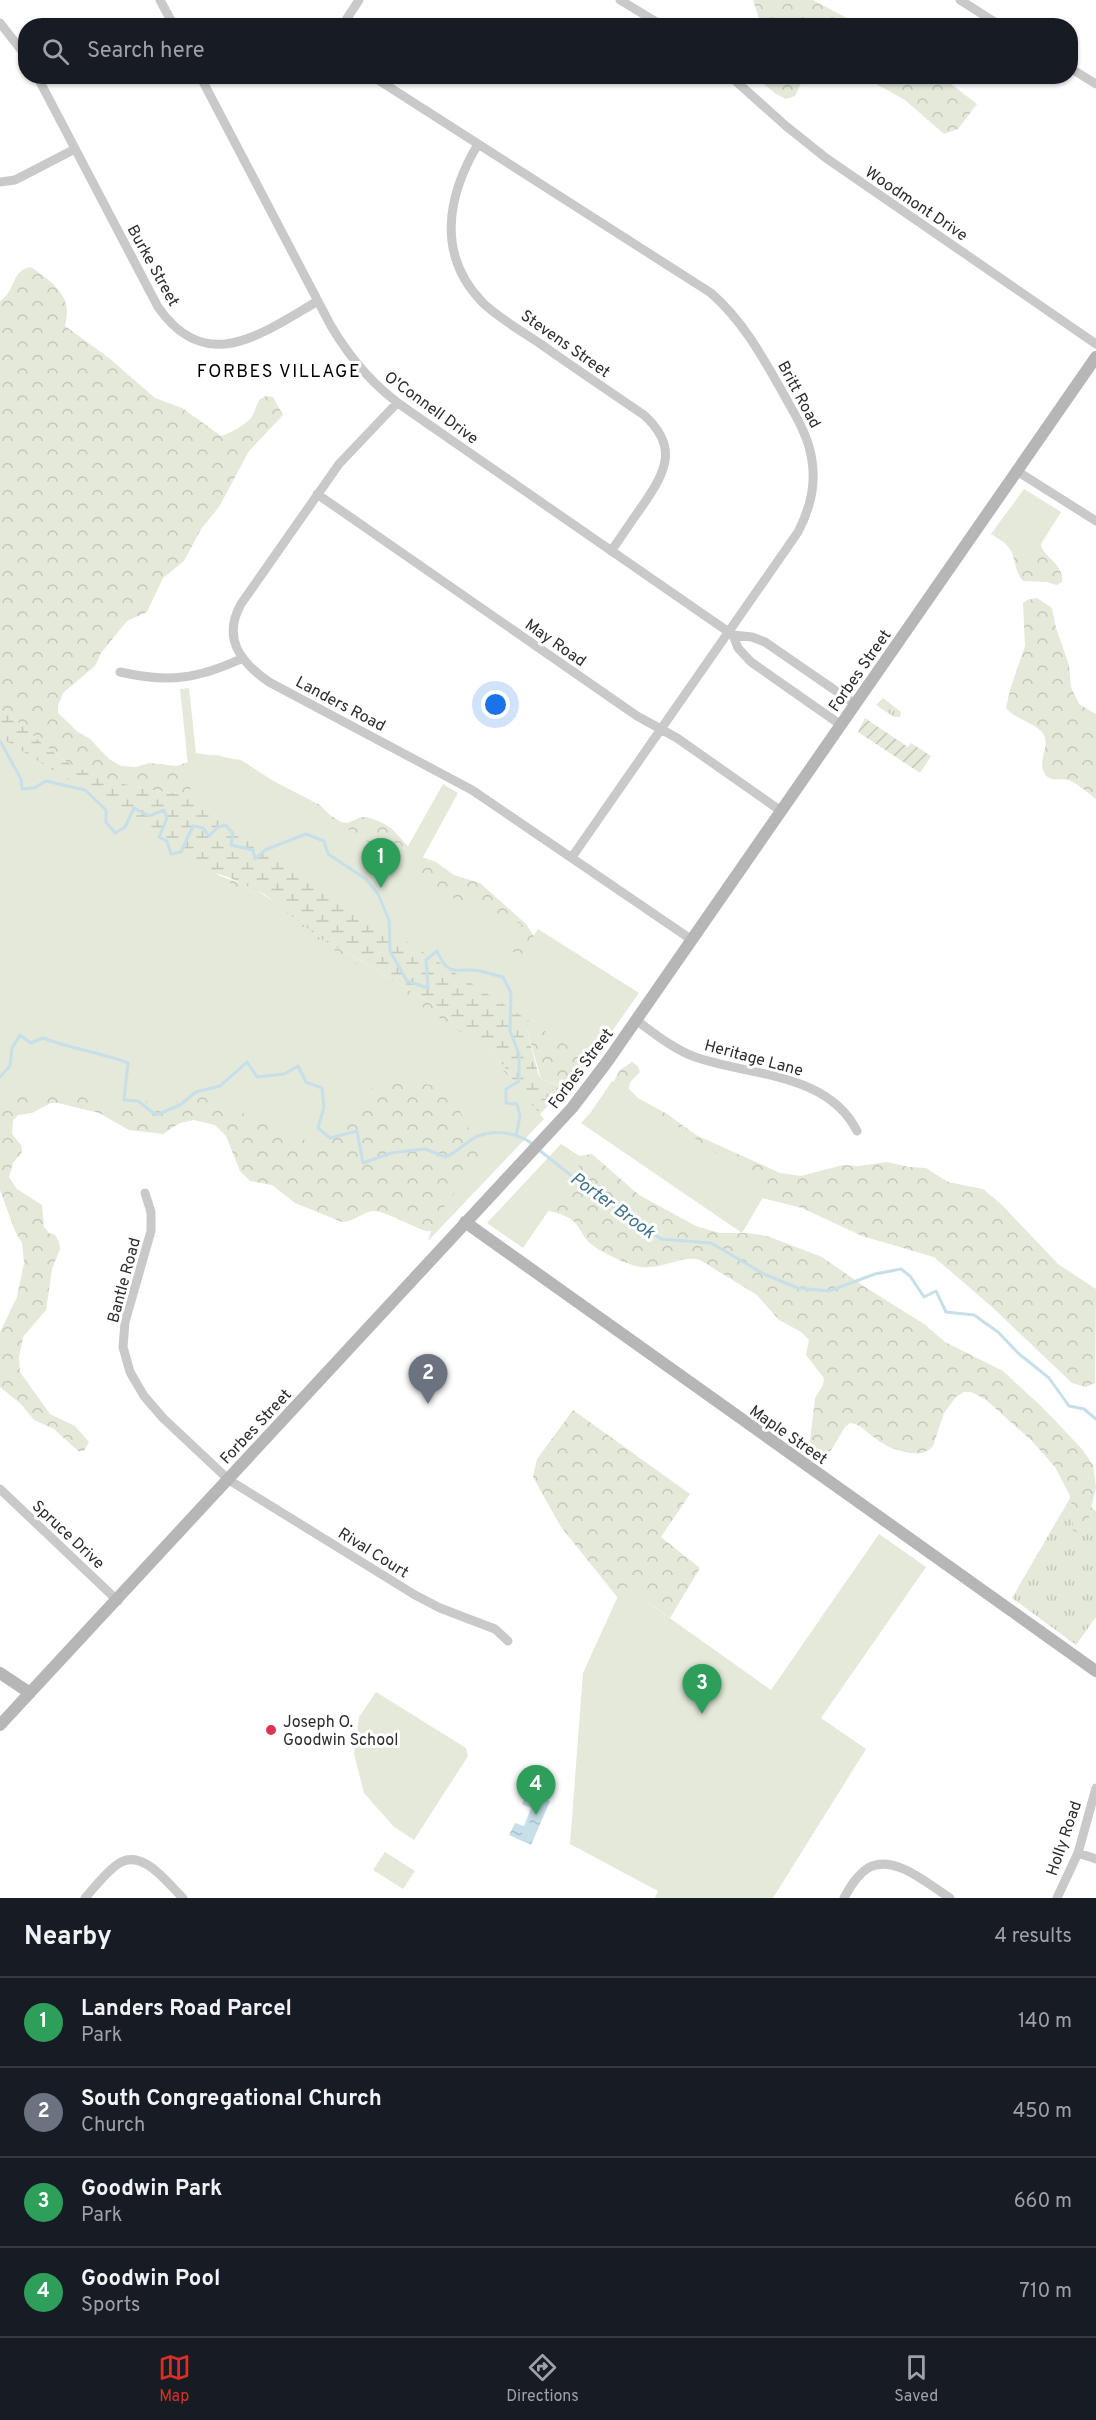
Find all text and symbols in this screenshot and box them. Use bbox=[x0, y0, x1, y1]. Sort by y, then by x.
search box bbox=[18, 18, 1078, 84]
icon: search bbox=[39, 35, 72, 68]
text: Search here bbox=[87, 38, 205, 65]
street label: Woodmont Drive bbox=[861, 163, 971, 246]
street label: Burke Street bbox=[122, 222, 183, 310]
street label: Stevens Street bbox=[516, 306, 614, 383]
street label: Britt Road bbox=[772, 358, 824, 432]
district label: FORBES VILLAGE bbox=[197, 361, 361, 384]
street label: O'Connell Drive bbox=[380, 368, 482, 449]
street label: May Road bbox=[520, 615, 589, 672]
street label: Forbes Street bbox=[825, 626, 896, 716]
street label: Landers Road bbox=[292, 673, 388, 737]
your location bbox=[481, 690, 510, 719]
pin: 1 bbox=[362, 838, 400, 888]
street label: Forbes Street bbox=[545, 1025, 618, 1113]
street label: Heritage Lane bbox=[702, 1036, 805, 1082]
water label: Porter Brook bbox=[565, 1168, 660, 1245]
street label: Bantle Road bbox=[104, 1236, 146, 1325]
pin: 2 bbox=[408, 1354, 448, 1404]
street label: Forbes Street bbox=[217, 1386, 296, 1469]
street label: Maple Street bbox=[745, 1401, 831, 1470]
street label: Spruce Drive bbox=[27, 1497, 108, 1574]
street label: Rival Court bbox=[334, 1524, 412, 1583]
pin: 3 bbox=[682, 1664, 722, 1714]
place label: Joseph O. Goodwin School bbox=[283, 1713, 399, 1751]
marker: Joseph O. Goodwin School bbox=[264, 1723, 278, 1737]
pin: 4 bbox=[516, 1766, 556, 1815]
street label: Holly Road bbox=[1043, 1799, 1087, 1879]
text: Nearby bbox=[24, 1921, 112, 1954]
text: 4 results bbox=[995, 1924, 1072, 1950]
text: Landers Road Parcel bbox=[81, 1996, 292, 2023]
text: 1 bbox=[40, 2009, 48, 2035]
text: 140 m bbox=[1018, 2009, 1072, 2035]
text: Park bbox=[81, 2023, 122, 2049]
text: South Congregational Church bbox=[81, 2086, 382, 2113]
text: 2 bbox=[37, 2099, 50, 2125]
text: 450 m bbox=[1013, 2099, 1072, 2125]
text: Church bbox=[81, 2113, 145, 2139]
text: Goodwin Park bbox=[81, 2176, 222, 2203]
text: 3 bbox=[38, 2189, 50, 2215]
text: 660 m bbox=[1014, 2189, 1072, 2215]
text: Park bbox=[81, 2203, 122, 2229]
text: Goodwin Pool bbox=[81, 2266, 220, 2293]
text: 4 bbox=[37, 2279, 50, 2305]
text: 710 m bbox=[1019, 2279, 1072, 2305]
text: Sports bbox=[81, 2293, 141, 2319]
tab: Map bbox=[158, 2351, 191, 2407]
tab: Directions bbox=[506, 2351, 579, 2407]
tab: Saved bbox=[894, 2351, 938, 2407]

